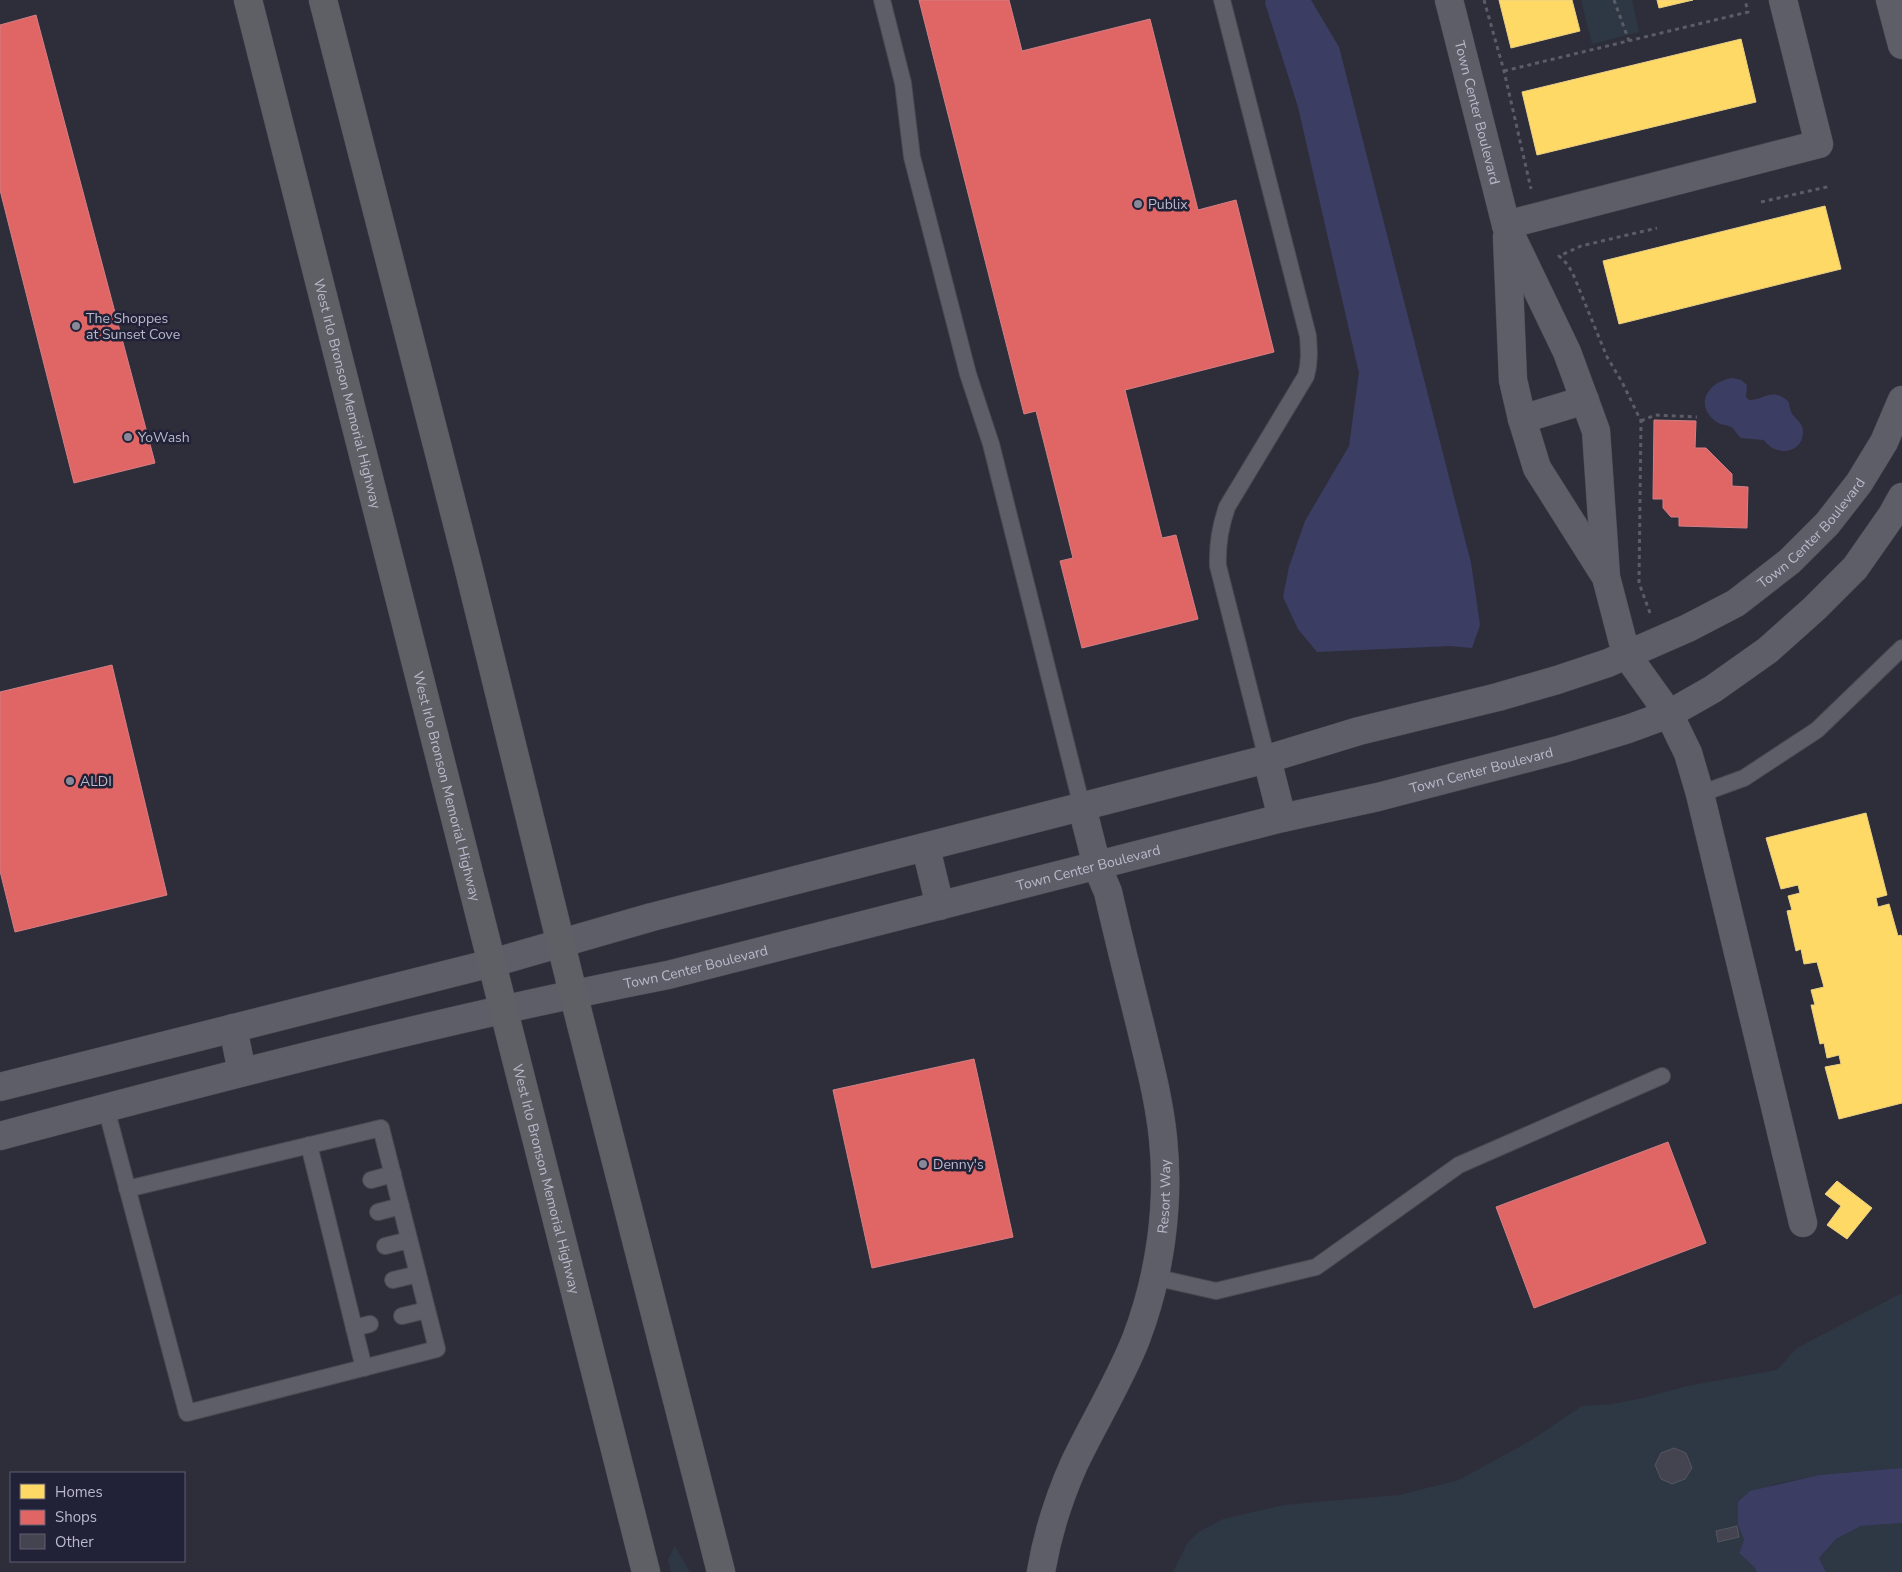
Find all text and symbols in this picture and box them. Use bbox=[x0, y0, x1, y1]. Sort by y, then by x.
street label: Town Center Boulevard bbox=[1450, 38, 1505, 186]
place label: Publix bbox=[1148, 195, 1188, 214]
marker: Publix bbox=[1132, 198, 1144, 210]
street label: West Irlo Bronson Memorial Highway bbox=[309, 277, 386, 511]
place label: The Shoppes at Sunset Cove bbox=[86, 309, 180, 344]
marker: The Shoppes at Sunset Cove bbox=[70, 320, 82, 332]
place label: YoWash bbox=[137, 428, 190, 447]
marker: YoWash bbox=[122, 431, 134, 443]
street label: Town Center Boulevard bbox=[1753, 474, 1869, 592]
street label: West Irlo Bronson Memorial Highway bbox=[409, 669, 485, 904]
street label: Town Center Boulevard bbox=[1407, 742, 1555, 798]
place label: ALDI bbox=[80, 772, 112, 791]
marker: ALDI bbox=[64, 775, 76, 787]
street label: Town Center Boulevard bbox=[1014, 840, 1162, 895]
street label: Town Center Boulevard bbox=[622, 940, 770, 993]
street label: West Irlo Bronson Memorial Highway bbox=[508, 1062, 585, 1297]
place label: Denny's bbox=[933, 1155, 984, 1174]
marker: Denny's bbox=[917, 1158, 929, 1170]
street label: Resort Way bbox=[1153, 1158, 1175, 1234]
legend bbox=[10, 1472, 185, 1562]
text: Homes bbox=[55, 1482, 103, 1502]
text: Shops bbox=[55, 1507, 97, 1527]
text: Other bbox=[55, 1532, 94, 1552]

